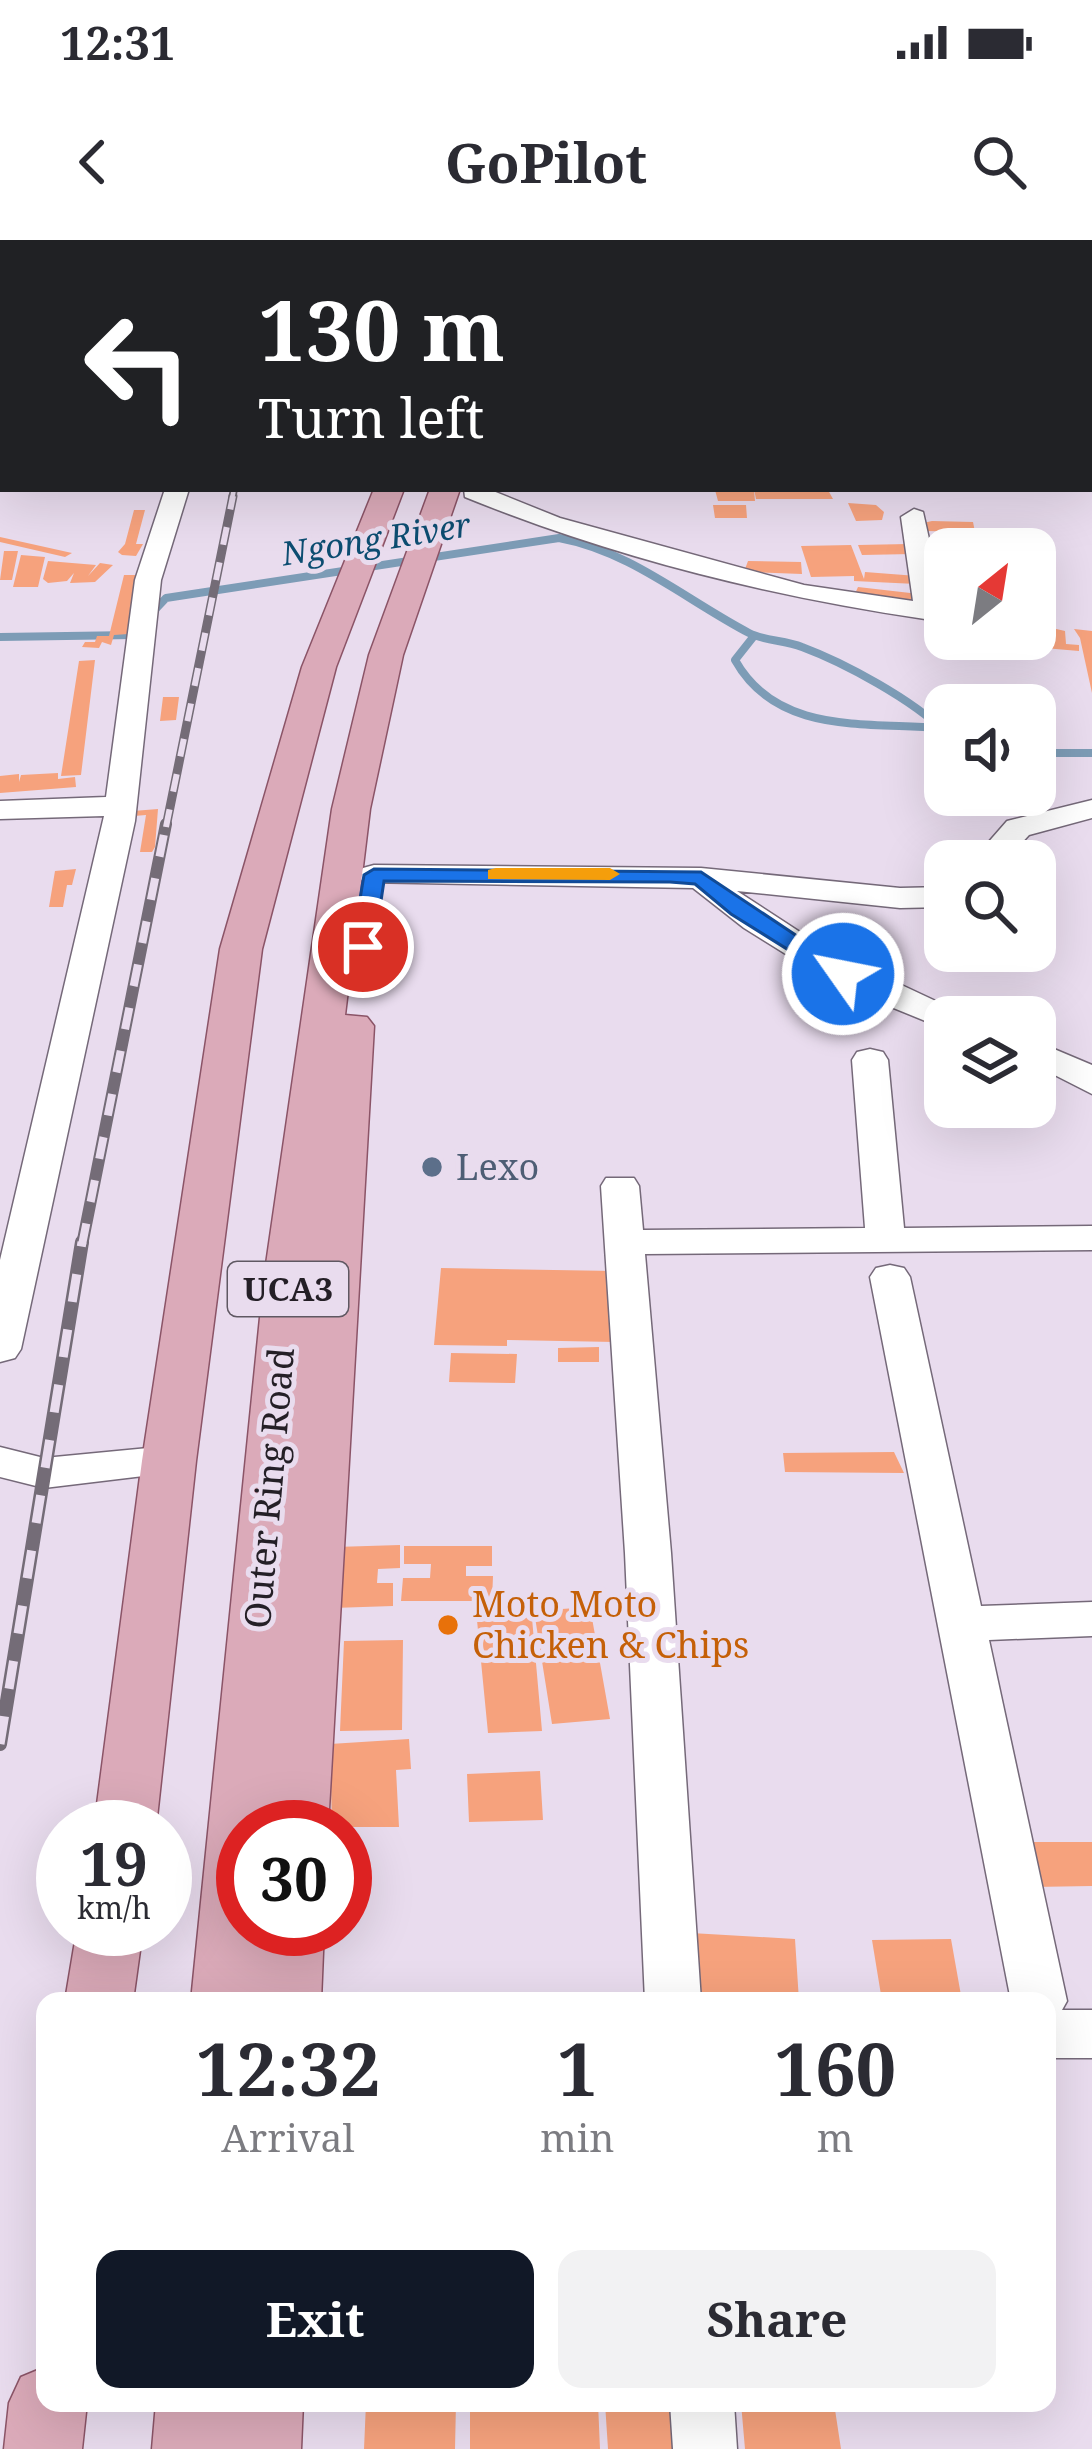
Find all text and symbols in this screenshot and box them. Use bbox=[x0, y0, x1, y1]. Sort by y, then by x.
text: 12:31 bbox=[60, 12, 175, 73]
text: GoPilot bbox=[445, 125, 647, 199]
icon: back bbox=[60, 129, 126, 195]
icon: search bbox=[966, 129, 1032, 195]
text: 130 m bbox=[258, 271, 505, 386]
icon: left bbox=[60, 288, 216, 444]
text: Turn left bbox=[258, 380, 484, 454]
water label: Ngong River bbox=[277, 501, 474, 576]
north arrow bbox=[924, 528, 1056, 660]
map controls bbox=[924, 528, 1056, 1128]
button: sound bbox=[924, 684, 1056, 816]
button: search bbox=[924, 840, 1056, 972]
pin bbox=[312, 896, 414, 998]
position arrow bbox=[780, 911, 906, 1037]
icon: arrive bbox=[330, 914, 396, 980]
button: layers bbox=[924, 996, 1056, 1128]
place label: Lexo bbox=[456, 1142, 539, 1191]
marker: Lexo bbox=[419, 1154, 445, 1180]
road number: UCA3 bbox=[228, 1262, 348, 1316]
street label: Outer Ring Road bbox=[232, 1346, 305, 1630]
place label: Moto Moto Chicken & Chips bbox=[472, 1579, 749, 1669]
marker: Moto Moto Chicken & Chips bbox=[435, 1612, 461, 1638]
speed limit sign: 30 bbox=[216, 1800, 372, 1956]
text: 19 bbox=[80, 1822, 148, 1904]
text: km/h bbox=[77, 1887, 151, 1928]
text: 12:32 bbox=[196, 2019, 380, 2117]
text: 1 bbox=[557, 2019, 598, 2117]
text: 160 bbox=[774, 2019, 896, 2117]
text: Arrival bbox=[221, 2110, 355, 2163]
text: min bbox=[540, 2110, 615, 2163]
text: m bbox=[817, 2110, 854, 2163]
button: Exit bbox=[96, 2250, 534, 2388]
button: Share bbox=[558, 2250, 996, 2388]

